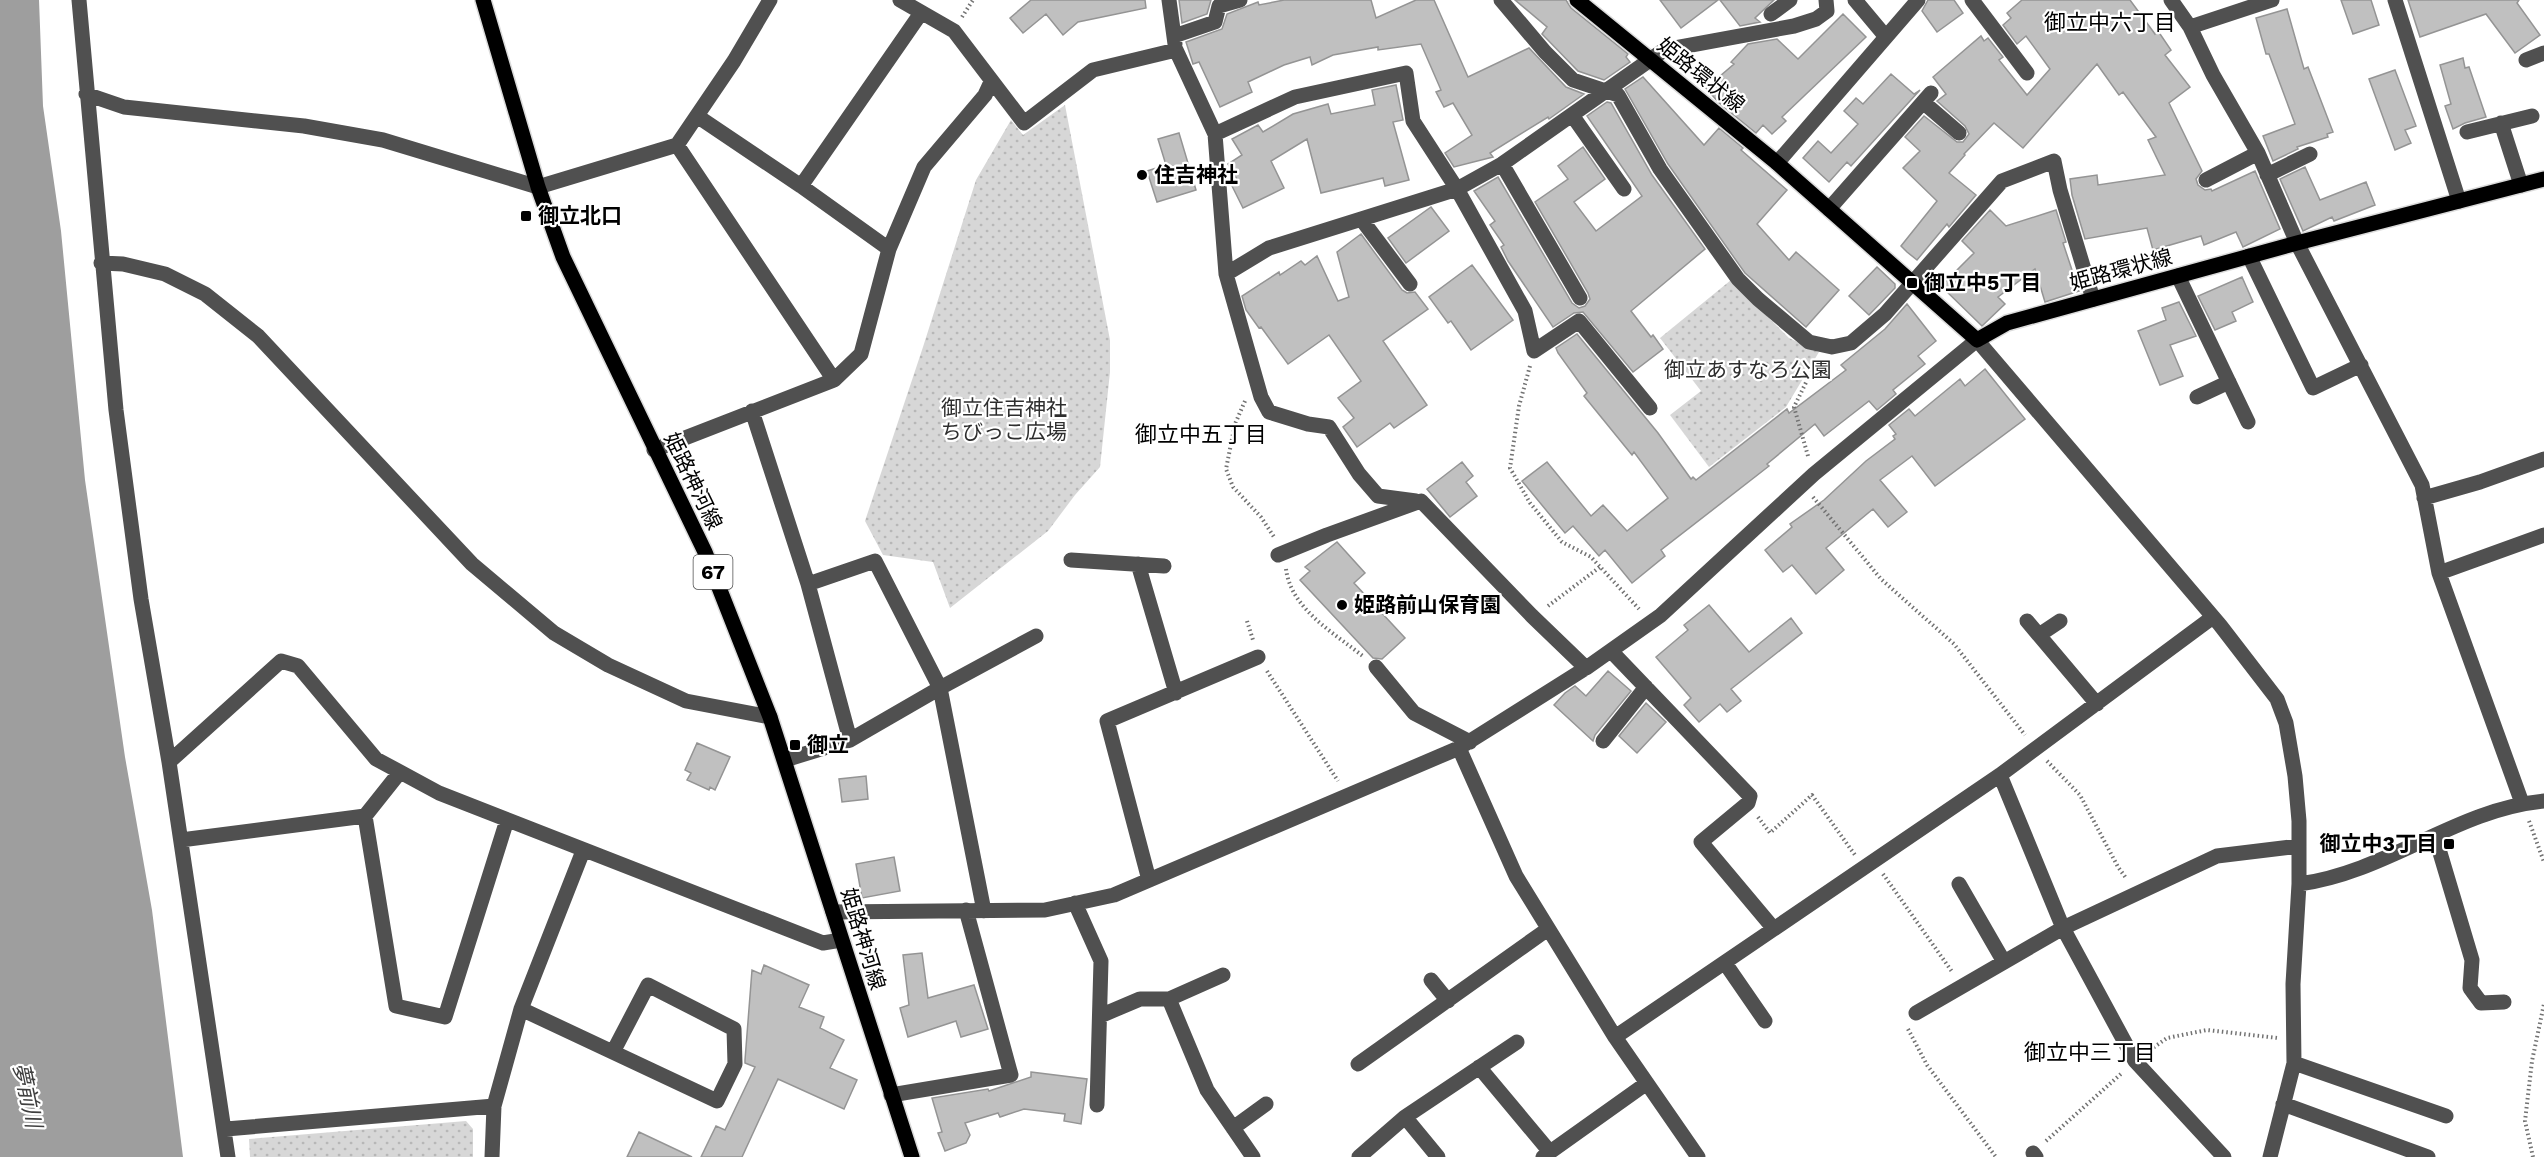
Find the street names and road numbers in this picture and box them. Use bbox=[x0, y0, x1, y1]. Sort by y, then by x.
street label: 姫路環状線 bbox=[1653, 32, 1750, 117]
street label: 姫路環状線 bbox=[2067, 244, 2175, 295]
street label: 姫路神河線 bbox=[659, 428, 728, 533]
road number: 67 bbox=[694, 555, 732, 589]
street label: 姫路神河線 bbox=[836, 885, 891, 993]

